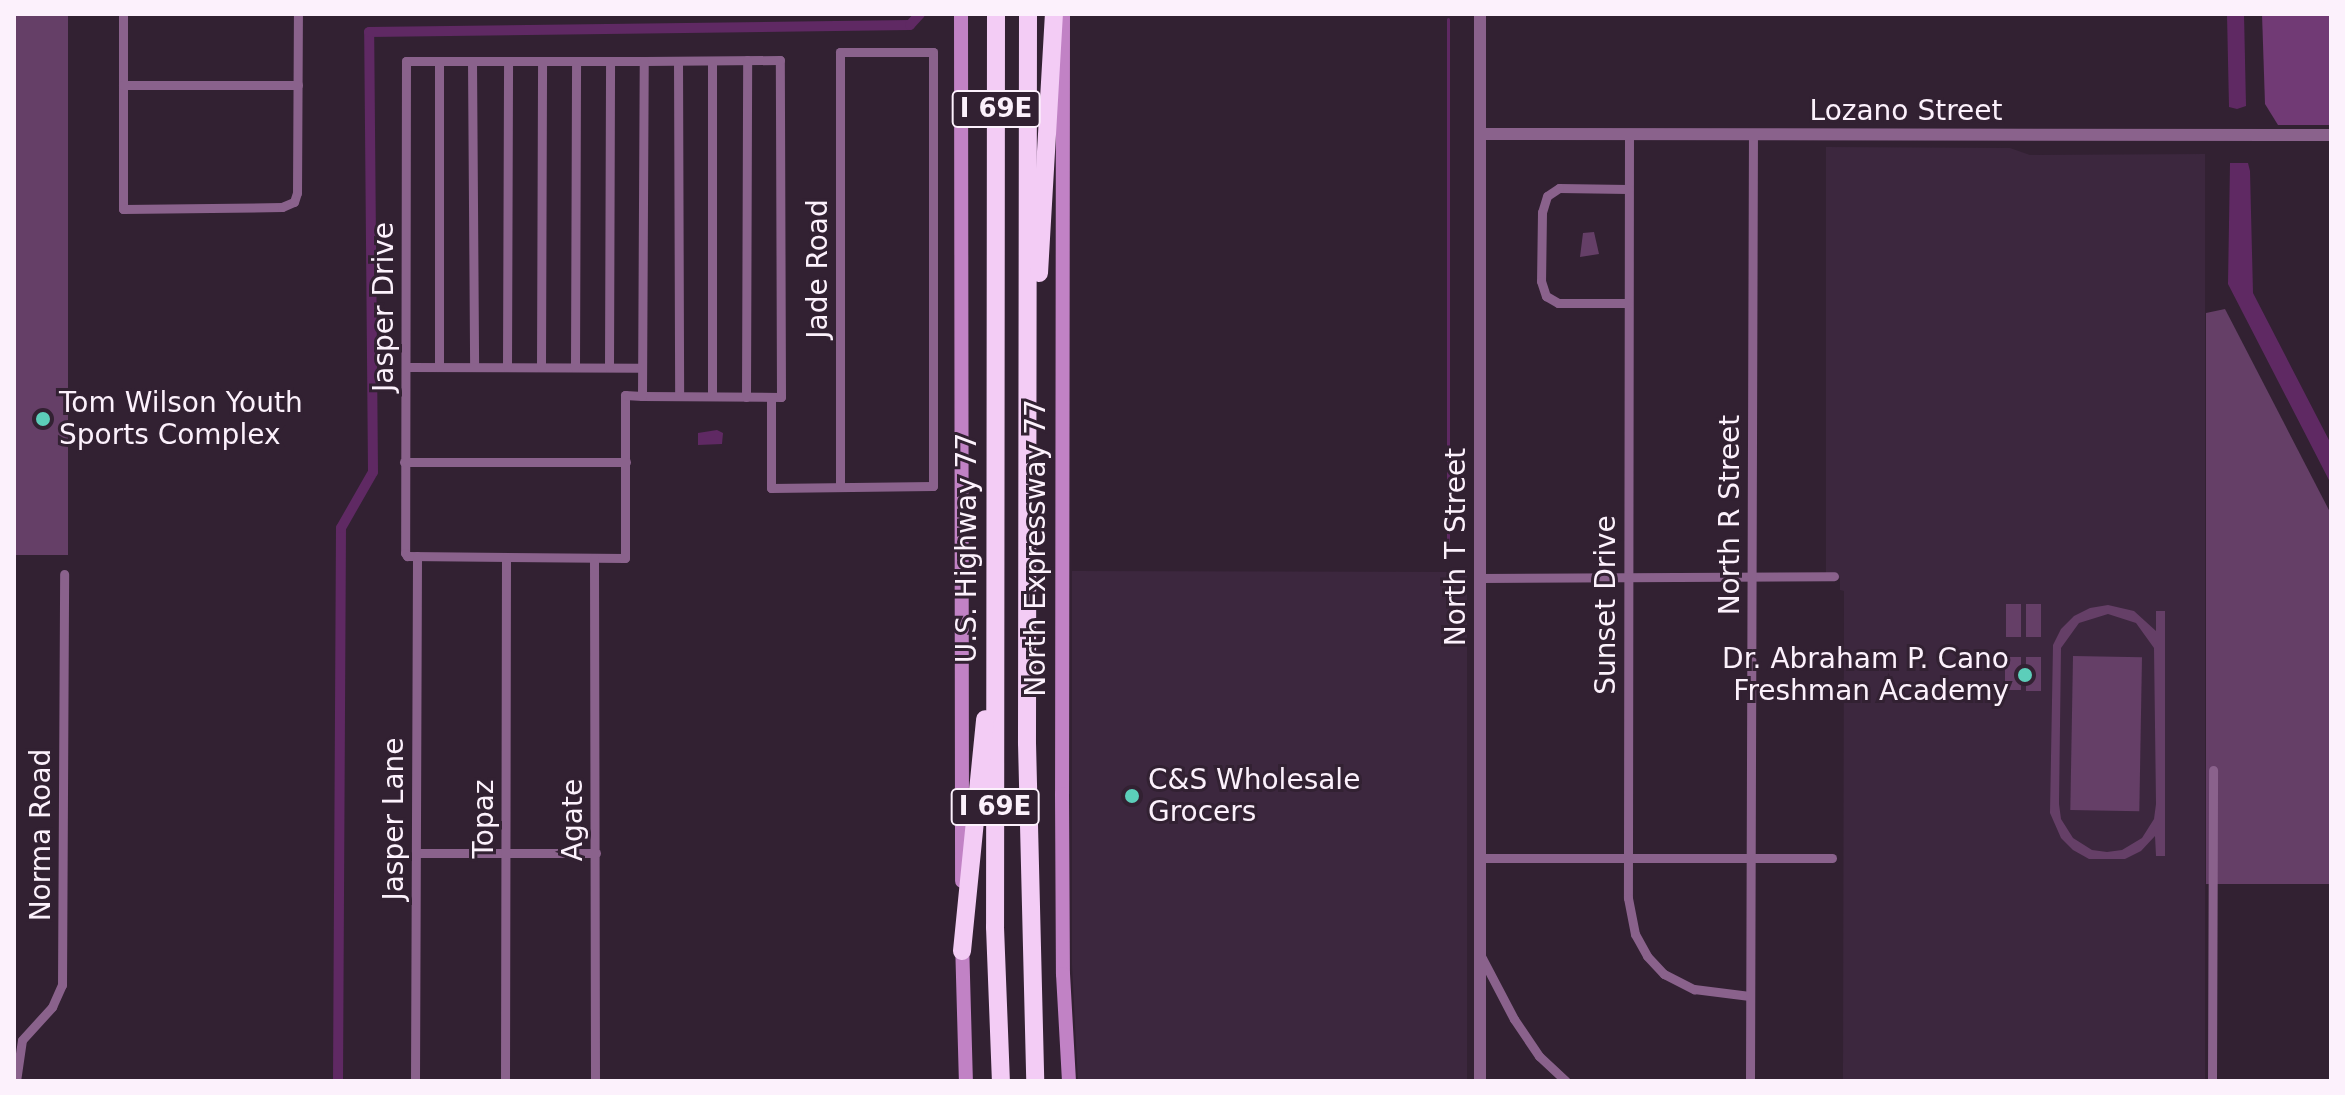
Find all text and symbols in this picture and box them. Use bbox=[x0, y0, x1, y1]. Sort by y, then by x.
road number: I 69E bbox=[950, 87, 1042, 131]
street label: Lozano Street bbox=[1810, 94, 2002, 128]
street label: Jade Road bbox=[801, 199, 835, 339]
street label: Jasper Drive bbox=[367, 222, 401, 392]
place label: Tom Wilson Youth Sports Complex bbox=[59, 386, 303, 452]
street label: North Expressway 77 bbox=[1019, 399, 1053, 697]
marker: Tom Wilson Youth Sports Complex bbox=[34, 410, 52, 428]
street label: North R Street bbox=[1713, 415, 1747, 615]
street label: U.S. Highway 77 bbox=[950, 433, 984, 663]
street label: North T Street bbox=[1439, 448, 1473, 646]
street label: Sunset Drive bbox=[1589, 515, 1623, 695]
place label: Dr. Abraham P. Cano Freshman Academy bbox=[1722, 642, 2009, 708]
marker: Dr. Abraham P. Cano Freshman Academy bbox=[2016, 666, 2034, 684]
street label: Jasper Lane bbox=[377, 737, 411, 901]
street label: Norma Road bbox=[24, 749, 58, 921]
place label: C&S Wholesale Grocers bbox=[1148, 763, 1360, 829]
street label: Topaz bbox=[467, 779, 501, 859]
street label: Agate bbox=[556, 779, 590, 861]
road number: I 69E bbox=[949, 785, 1041, 829]
marker: C&S Wholesale Grocers bbox=[1123, 787, 1141, 805]

